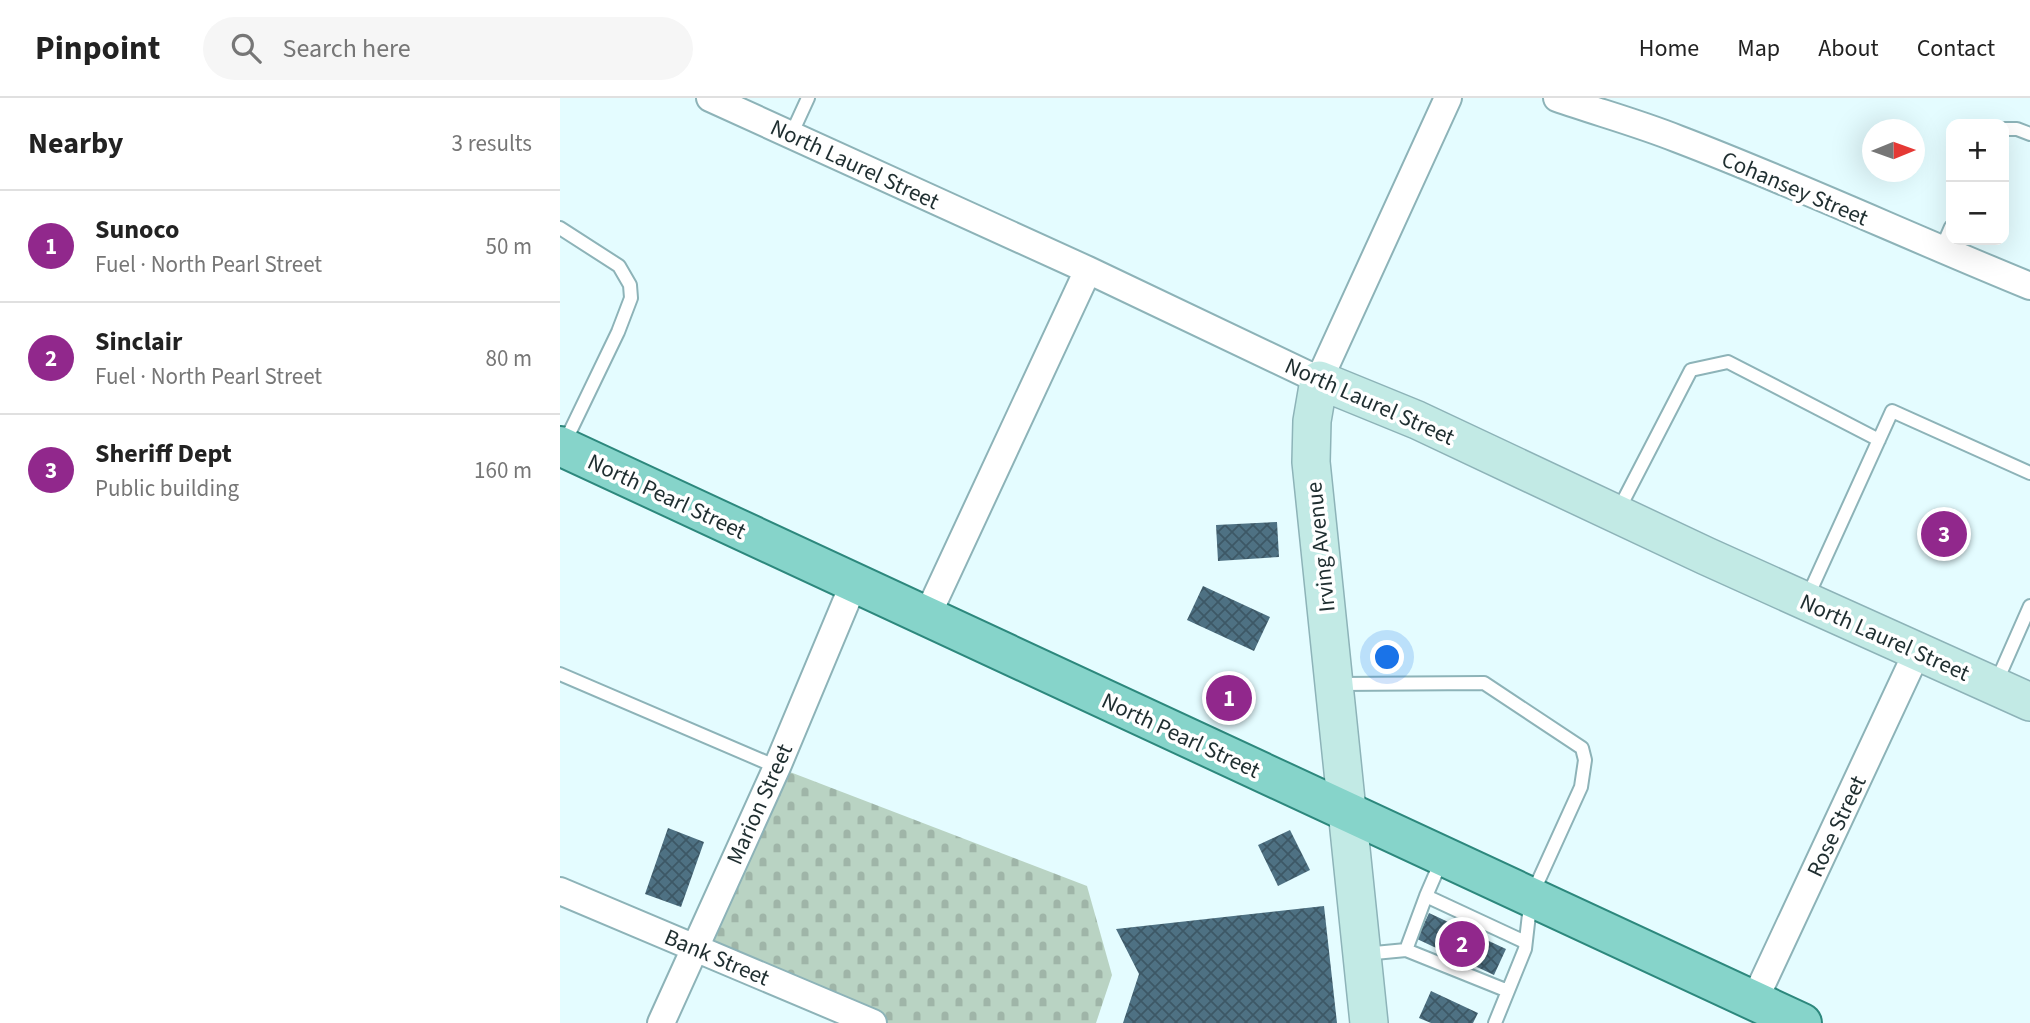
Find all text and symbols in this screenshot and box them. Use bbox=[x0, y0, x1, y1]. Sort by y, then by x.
search box bbox=[203, 17, 693, 80]
text: Pinpoint bbox=[35, 25, 161, 72]
icon: search bbox=[227, 29, 265, 67]
text: Search here bbox=[283, 30, 411, 67]
text: Home bbox=[1639, 31, 1699, 66]
text: Map bbox=[1737, 31, 1780, 66]
text: About bbox=[1818, 31, 1879, 66]
text: Contact bbox=[1917, 31, 1995, 66]
street label: North Laurel Street bbox=[765, 111, 945, 218]
north arrow bbox=[1862, 119, 1925, 182]
map controls bbox=[1946, 119, 2009, 245]
button: + bbox=[1946, 119, 2009, 182]
text: Nearby bbox=[28, 122, 123, 165]
text: 3 results bbox=[452, 127, 532, 160]
street label: Cohansey Street bbox=[1716, 143, 1873, 234]
button: − bbox=[1946, 182, 2009, 245]
text: Sunoco bbox=[95, 211, 179, 248]
text: 1 bbox=[45, 230, 57, 263]
text: 50 m bbox=[485, 230, 532, 263]
text: Fuel · North Pearl Street bbox=[95, 248, 322, 281]
text: Sinclair bbox=[95, 323, 182, 360]
text: 2 bbox=[45, 342, 57, 375]
text: 80 m bbox=[485, 342, 532, 375]
street label: North Laurel Street bbox=[1280, 349, 1460, 454]
text: Fuel · North Pearl Street bbox=[95, 360, 322, 393]
text: Sheriff Dept bbox=[95, 435, 232, 472]
street label: North Pearl Street bbox=[582, 445, 752, 548]
text: 3 bbox=[45, 454, 57, 487]
text: 160 m bbox=[474, 454, 532, 487]
text: Public building bbox=[95, 472, 239, 505]
street label: Irving Avenue bbox=[1297, 480, 1344, 614]
pin: 3 bbox=[1921, 508, 1967, 560]
street label: North Laurel Street bbox=[1795, 585, 1975, 690]
your location bbox=[1370, 640, 1404, 674]
pin: 1 bbox=[1206, 672, 1252, 724]
street label: North Pearl Street bbox=[1096, 684, 1266, 787]
street label: Marion Street bbox=[718, 738, 801, 870]
street label: Rose Street bbox=[1799, 770, 1874, 882]
pin: 2 bbox=[1439, 918, 1485, 970]
street label: Bank Street bbox=[659, 921, 775, 994]

